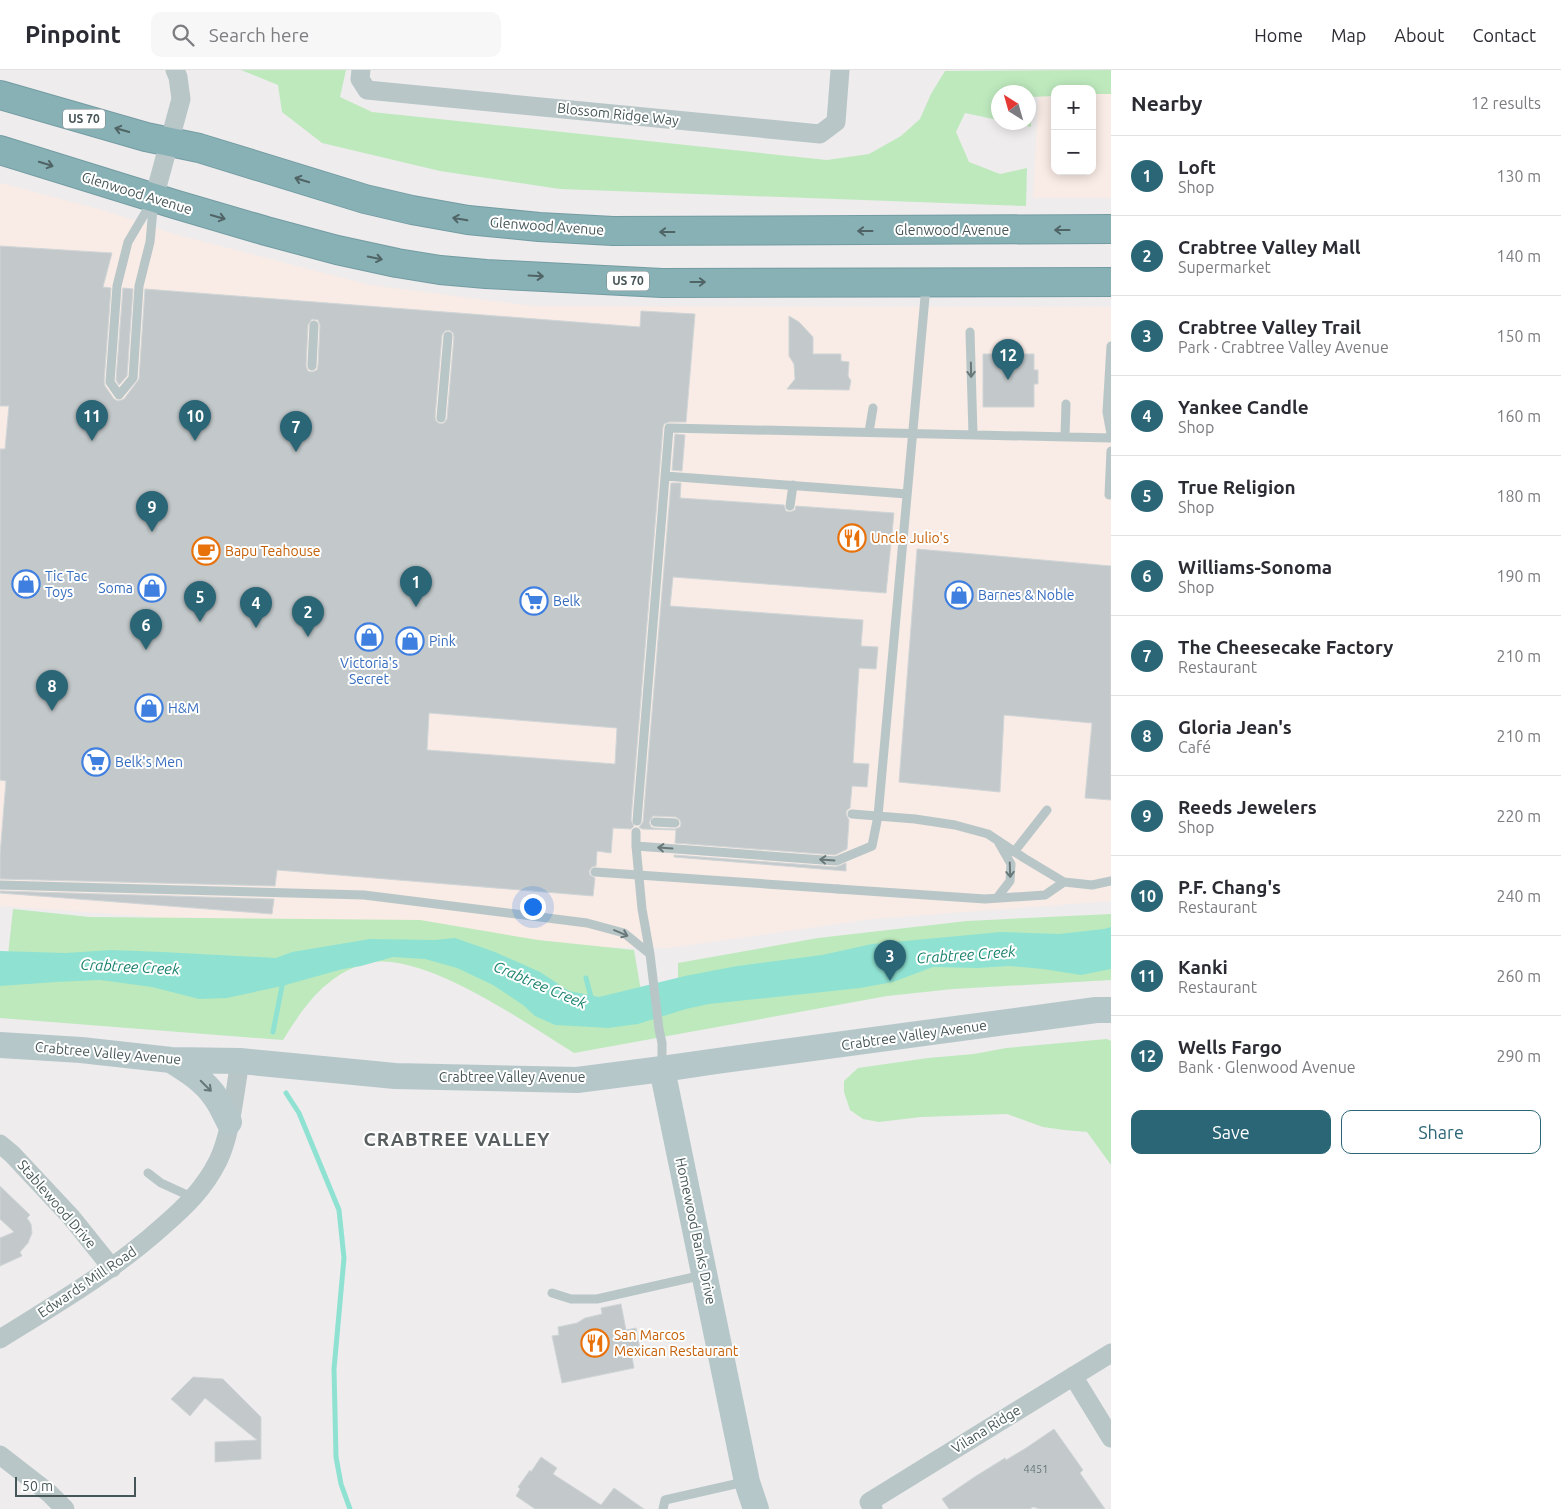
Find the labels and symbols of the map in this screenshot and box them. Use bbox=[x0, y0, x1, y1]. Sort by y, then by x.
north arrow bbox=[991, 85, 1036, 130]
street label: Blossom Ridge Way bbox=[556, 100, 680, 128]
road number: US 70 bbox=[63, 110, 105, 129]
one-way arrow bbox=[114, 124, 130, 134]
one-way arrow bbox=[38, 160, 54, 170]
street label: Glenwood Avenue bbox=[80, 169, 194, 217]
one-way arrow bbox=[295, 174, 311, 184]
one-way arrow bbox=[209, 212, 225, 222]
one-way arrow bbox=[452, 213, 468, 223]
street label: Glenwood Avenue bbox=[489, 214, 605, 238]
street label: Glenwood Avenue bbox=[895, 222, 1009, 238]
one-way arrow bbox=[1055, 225, 1071, 235]
one-way arrow bbox=[857, 226, 874, 236]
one-way arrow bbox=[660, 227, 676, 236]
one-way arrow bbox=[366, 254, 382, 263]
one-way arrow bbox=[528, 272, 544, 281]
road number: US 70 bbox=[607, 272, 649, 290]
one-way arrow bbox=[690, 277, 706, 287]
pin: 12 bbox=[992, 339, 1024, 380]
one-way arrow bbox=[966, 361, 975, 377]
pin: 11 bbox=[76, 400, 108, 441]
pin: 10 bbox=[179, 400, 211, 441]
pin: 7 bbox=[280, 411, 312, 452]
pin: 9 bbox=[136, 491, 168, 532]
restaurant icon: Uncle Julio's bbox=[837, 523, 867, 553]
place label: Uncle Julio's bbox=[871, 530, 949, 546]
cafe icon: Bapu Teahouse bbox=[191, 536, 221, 566]
place label: Bapu Teahouse bbox=[225, 543, 321, 559]
pin: 1 bbox=[400, 566, 432, 607]
place label: Tic Tac Toys bbox=[45, 568, 88, 600]
shop icon: Tic Tac Toys bbox=[11, 569, 41, 599]
shop icon: Soma bbox=[137, 573, 167, 603]
place label: Soma bbox=[98, 580, 133, 596]
shop icon: Barnes & Noble bbox=[944, 580, 974, 610]
pin: 5 bbox=[184, 581, 216, 622]
supermarket icon: Belk bbox=[519, 586, 549, 616]
pin: 4 bbox=[240, 587, 272, 628]
place label: Barnes & Noble bbox=[978, 587, 1075, 603]
place label: Belk bbox=[553, 593, 580, 609]
pin: 2 bbox=[292, 596, 324, 637]
pin: 6 bbox=[130, 609, 162, 650]
shop icon: Victoria's Secret bbox=[354, 622, 384, 652]
shop icon: Pink bbox=[395, 626, 425, 656]
place label: Pink bbox=[429, 633, 456, 649]
place label: Victoria's Secret bbox=[340, 655, 398, 687]
pin: 8 bbox=[36, 670, 68, 711]
shop icon: H&M bbox=[134, 693, 164, 723]
place label: H&M bbox=[168, 700, 199, 716]
supermarket icon: Belk's Men bbox=[81, 747, 111, 777]
place label: Belk's Men bbox=[115, 754, 183, 770]
one-way arrow bbox=[657, 843, 673, 853]
one-way arrow bbox=[819, 856, 835, 865]
one-way arrow bbox=[1006, 862, 1015, 878]
your location bbox=[520, 894, 546, 920]
one-way arrow bbox=[613, 929, 628, 939]
pin: 3 bbox=[874, 940, 906, 981]
water label: Crabtree Creek bbox=[916, 943, 1016, 966]
water label: Crabtree Creek bbox=[80, 955, 180, 978]
water label: Crabtree Creek bbox=[491, 957, 590, 1012]
street label: Crabtree Valley Avenue bbox=[840, 1017, 988, 1053]
street label: Crabtree Valley Avenue bbox=[34, 1039, 182, 1067]
street label: Crabtree Valley Avenue bbox=[439, 1069, 585, 1085]
one-way arrow bbox=[199, 1080, 212, 1092]
district label: CRABTREE VALLEY bbox=[364, 1128, 550, 1150]
street label: Homewood Banks Drive bbox=[673, 1156, 719, 1306]
street label: Stablewood Drive bbox=[14, 1157, 100, 1251]
street label: Edwards Mill Road bbox=[35, 1243, 139, 1321]
place label: San Marcos Mexican Restaurant bbox=[614, 1327, 739, 1359]
restaurant icon: San Marcos Mexican Restaurant bbox=[580, 1328, 610, 1358]
street label: Vilana Ridge bbox=[949, 1402, 1023, 1456]
house number: 4451 bbox=[1024, 1463, 1048, 1475]
scale bar bbox=[15, 1474, 136, 1497]

